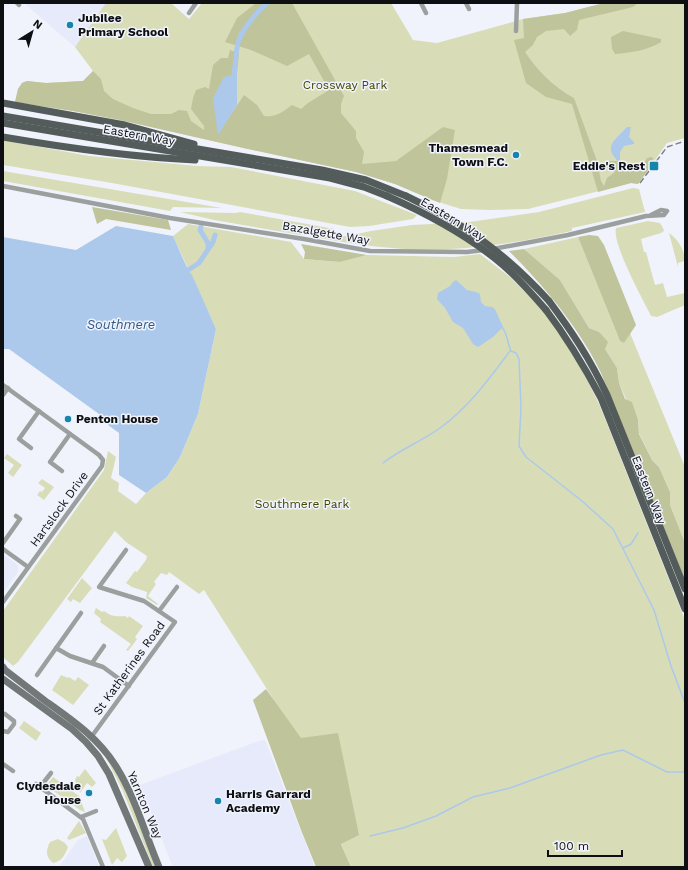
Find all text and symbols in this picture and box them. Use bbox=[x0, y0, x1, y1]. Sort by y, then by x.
place label: Jubilee Primary School bbox=[78, 11, 168, 39]
north arrow bbox=[12, 12, 52, 52]
text: N bbox=[31, 17, 45, 32]
marker: Jubilee Primary School bbox=[65, 20, 75, 30]
park label: Crossway Park bbox=[303, 78, 387, 92]
street label: Eastern Way bbox=[102, 122, 177, 148]
place label: Thamesmead Town F.C. bbox=[429, 141, 508, 169]
marker: Thamesmead Town F.C. bbox=[511, 150, 521, 160]
place label: Eddie's Rest bbox=[573, 159, 646, 173]
marker: Eddie's Rest bbox=[648, 160, 660, 172]
street label: Eastern Way bbox=[418, 194, 488, 244]
street label: Bazalgette Way bbox=[281, 218, 372, 248]
water label: Southmere bbox=[87, 317, 155, 332]
place label: Penton House bbox=[76, 412, 158, 426]
marker: Penton House bbox=[63, 414, 73, 424]
street label: Eastern Way bbox=[629, 454, 669, 527]
street label: Hartslock Drive bbox=[27, 469, 91, 549]
park label: Southmere Park bbox=[255, 497, 350, 511]
street label: St Katherines Road bbox=[90, 618, 168, 718]
street label: Yarnton Way bbox=[124, 769, 166, 842]
place label: Clydesdale House bbox=[16, 779, 81, 807]
place label: Harris Garrard Academy bbox=[226, 787, 311, 815]
marker: Clydesdale House bbox=[84, 788, 94, 798]
marker: Harris Garrard Academy bbox=[213, 796, 223, 806]
scale bar bbox=[548, 832, 622, 858]
text: 100 m bbox=[554, 839, 589, 853]

